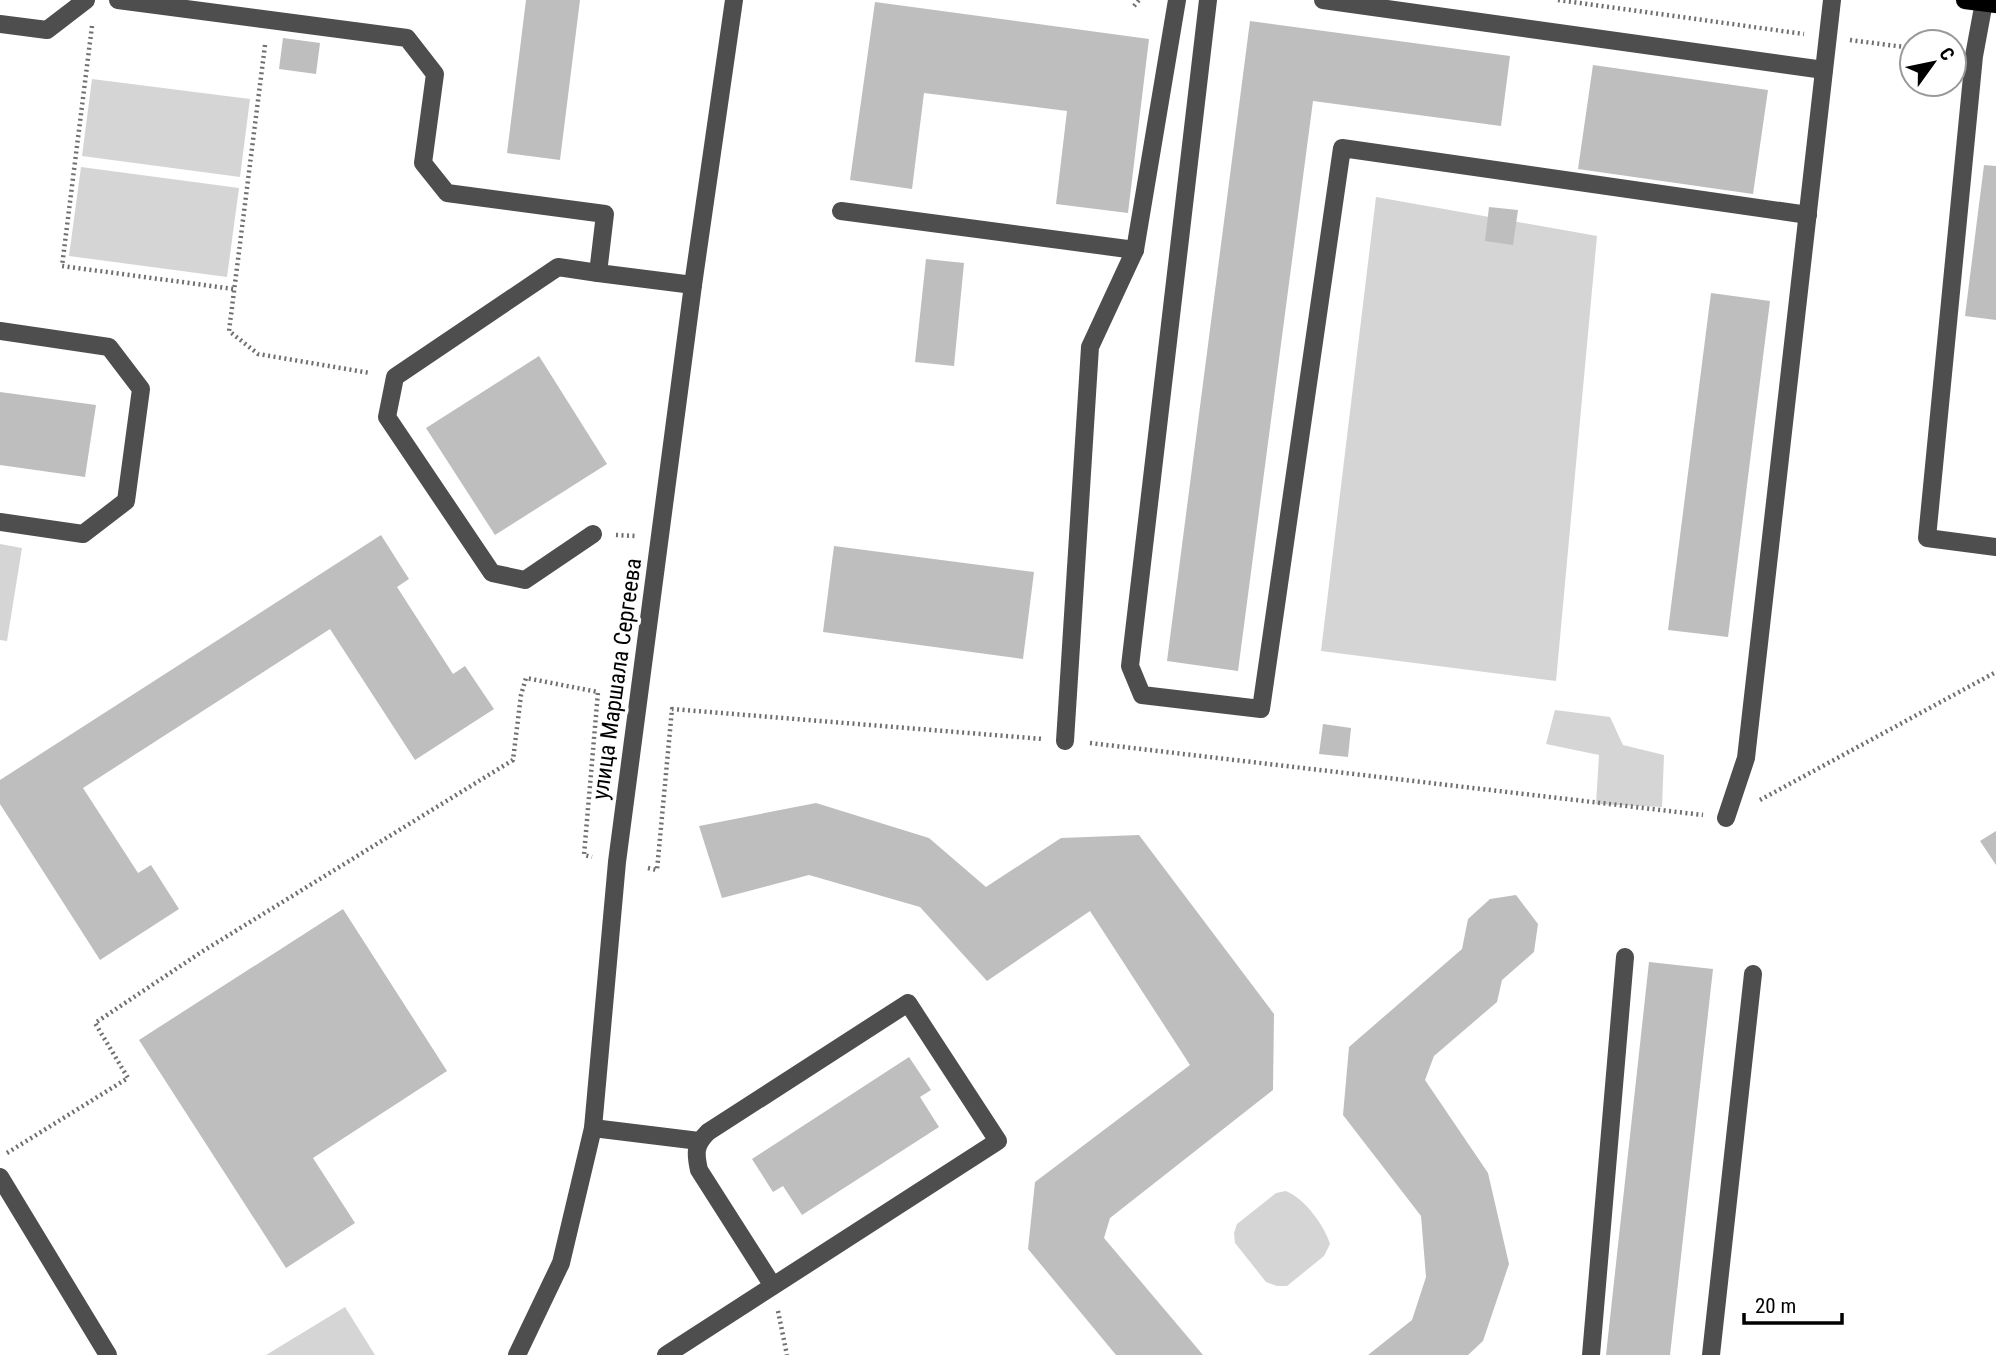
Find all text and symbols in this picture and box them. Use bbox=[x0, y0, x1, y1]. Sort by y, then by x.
north arrow bbox=[1898, 28, 1968, 98]
text: С bbox=[1934, 43, 1960, 65]
street label: улица Маршала Сергеева bbox=[587, 557, 647, 801]
scale bar bbox=[1744, 1282, 1842, 1326]
text: 20 m bbox=[1755, 1294, 1796, 1318]

